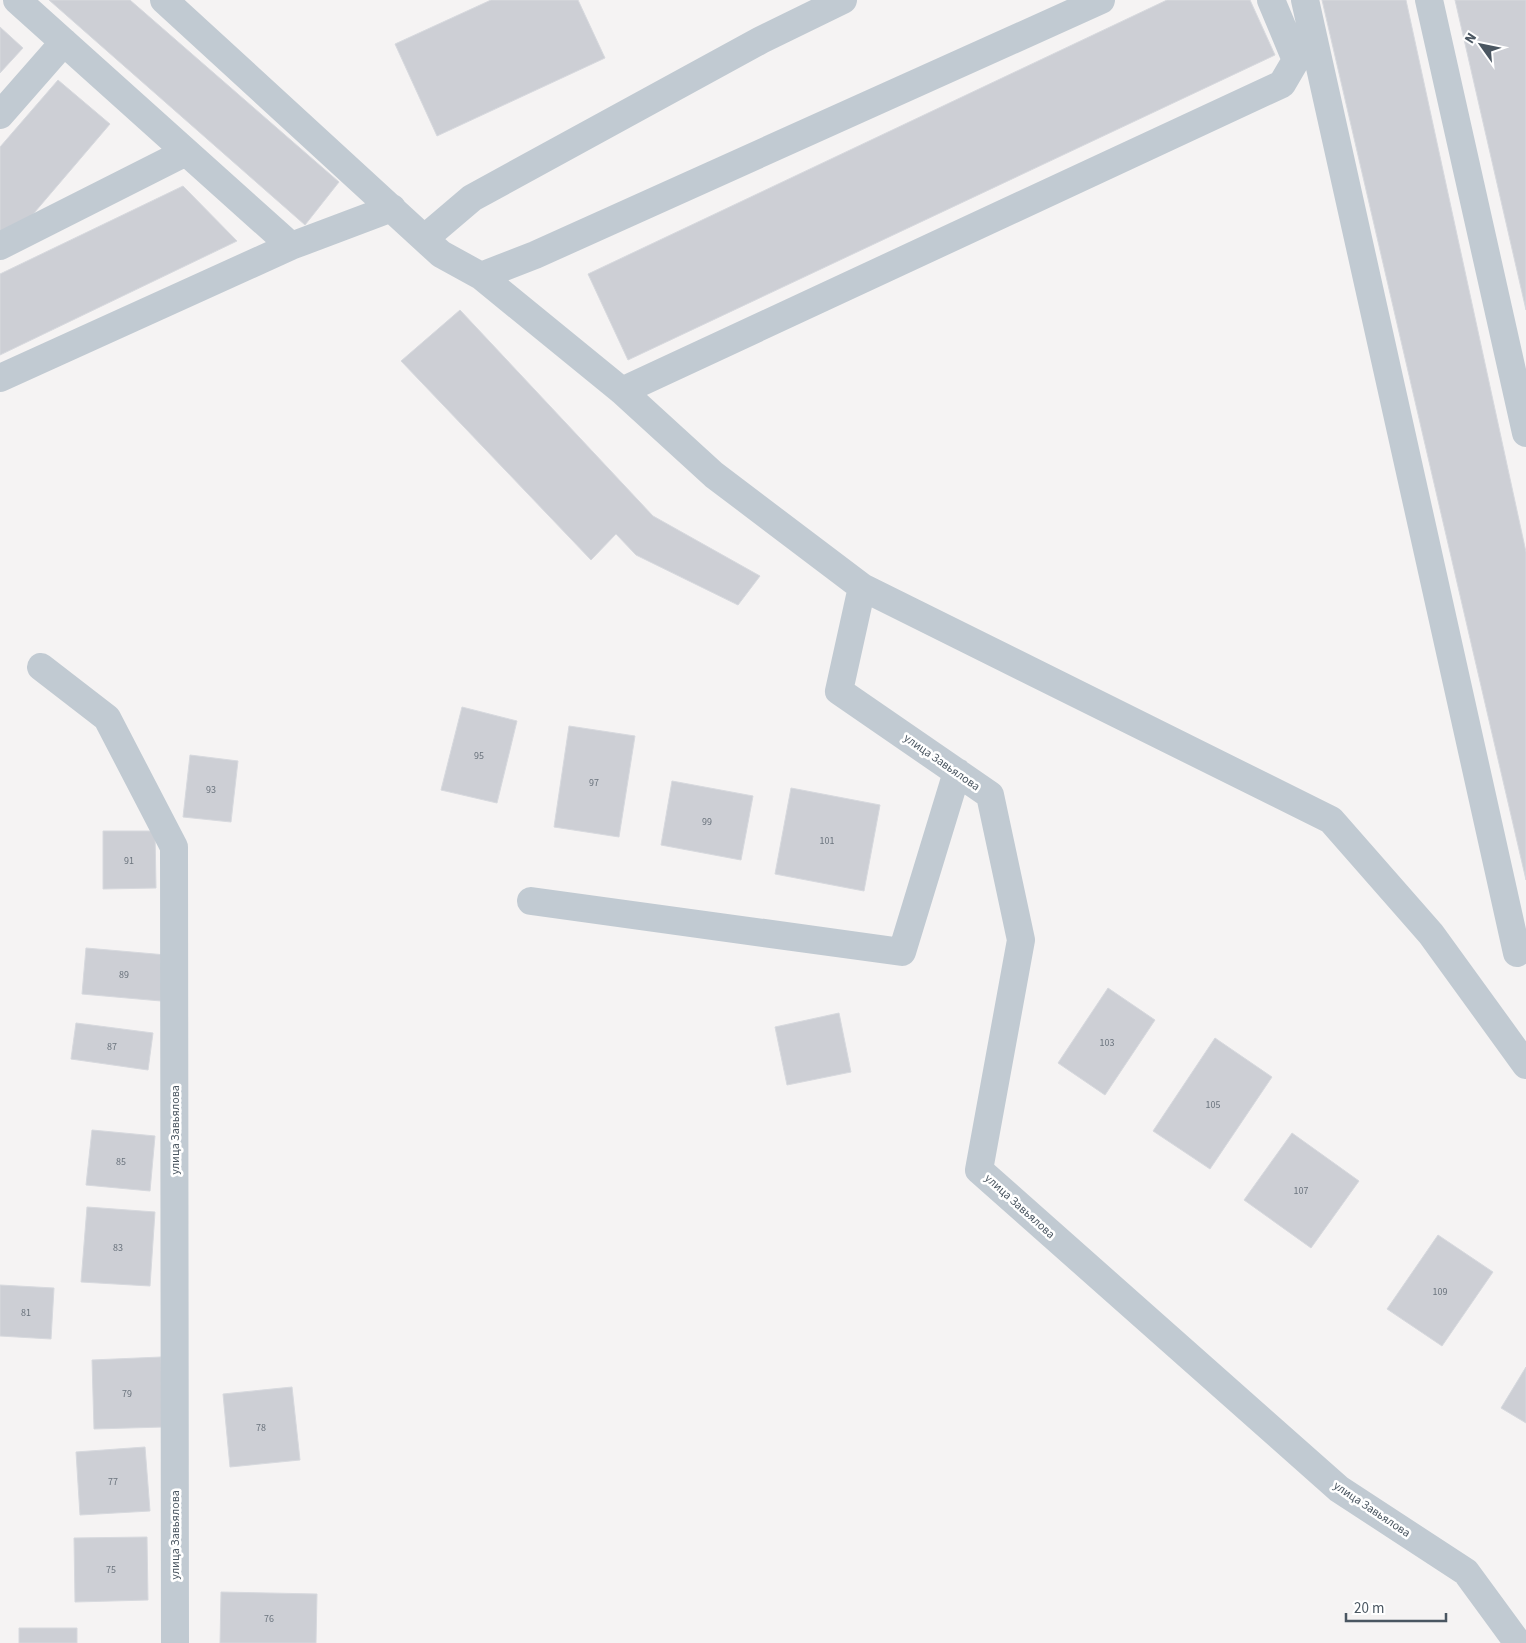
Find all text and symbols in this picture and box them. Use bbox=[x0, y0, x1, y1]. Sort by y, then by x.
north arrow bbox=[1456, 20, 1506, 70]
text: N bbox=[1460, 29, 1482, 48]
street label: улица Завьялова bbox=[900, 730, 983, 795]
house number: 95 bbox=[474, 749, 484, 763]
house number: 97 bbox=[589, 776, 599, 790]
house number: 93 bbox=[206, 783, 216, 797]
house number: 99 bbox=[702, 815, 712, 829]
house number: 101 bbox=[820, 834, 834, 848]
house number: 91 bbox=[124, 854, 134, 868]
house number: 89 bbox=[119, 968, 129, 982]
house number: 103 bbox=[1100, 1036, 1114, 1050]
house number: 87 bbox=[107, 1040, 117, 1054]
street label: улица Завьялова bbox=[167, 1085, 184, 1175]
house number: 105 bbox=[1206, 1098, 1220, 1112]
house number: 85 bbox=[116, 1155, 126, 1169]
street label: улица Завьялова bbox=[981, 1170, 1059, 1243]
house number: 107 bbox=[1294, 1184, 1308, 1198]
house number: 83 bbox=[113, 1241, 123, 1255]
house number: 109 bbox=[1433, 1285, 1447, 1299]
house number: 81 bbox=[21, 1306, 31, 1320]
house number: 79 bbox=[122, 1387, 132, 1401]
house number: 78 bbox=[256, 1421, 266, 1435]
house number: 77 bbox=[108, 1475, 118, 1489]
street label: улица Завьялова bbox=[1330, 1477, 1414, 1542]
street label: улица Завьялова bbox=[167, 1490, 184, 1580]
house number: 75 bbox=[106, 1563, 116, 1577]
scale bar bbox=[1346, 1590, 1446, 1622]
text: 20 m bbox=[1354, 1598, 1384, 1619]
house number: 76 bbox=[264, 1612, 274, 1626]

